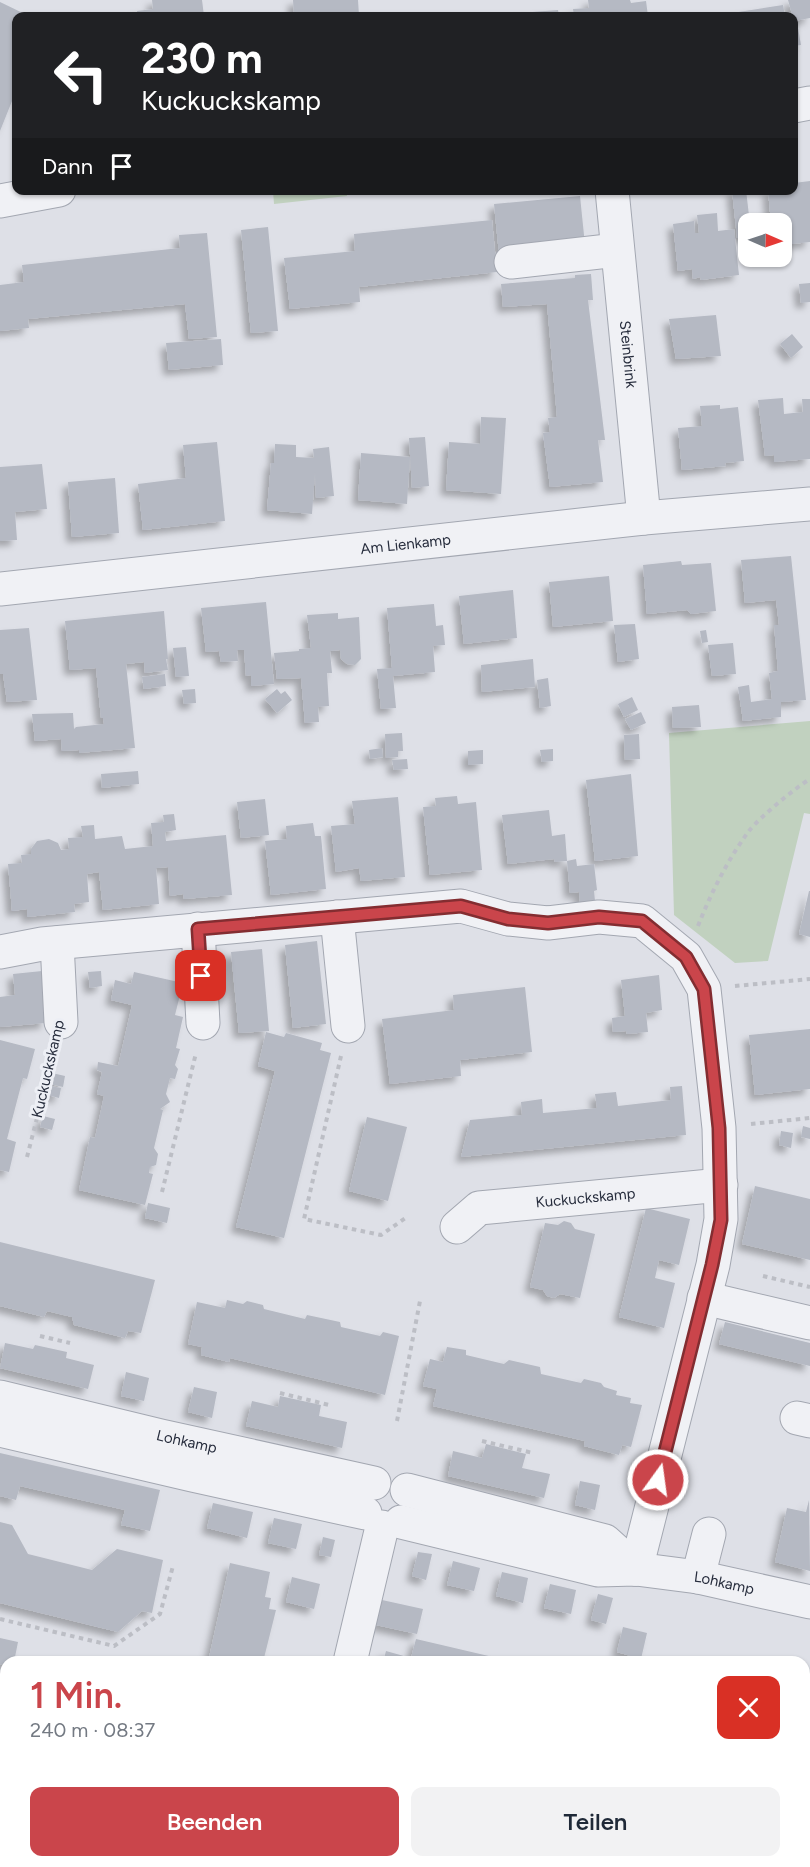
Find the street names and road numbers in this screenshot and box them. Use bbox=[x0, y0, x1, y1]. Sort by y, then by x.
street label: Steinbrink bbox=[616, 320, 640, 390]
street label: Am Lienkamp bbox=[359, 530, 452, 558]
street label: Kuckuckskamp bbox=[28, 1018, 68, 1120]
street label: Kuckuckskamp bbox=[535, 1184, 636, 1212]
street label: Lohkamp bbox=[155, 1426, 219, 1457]
street label: Lohkamp bbox=[693, 1568, 756, 1598]

